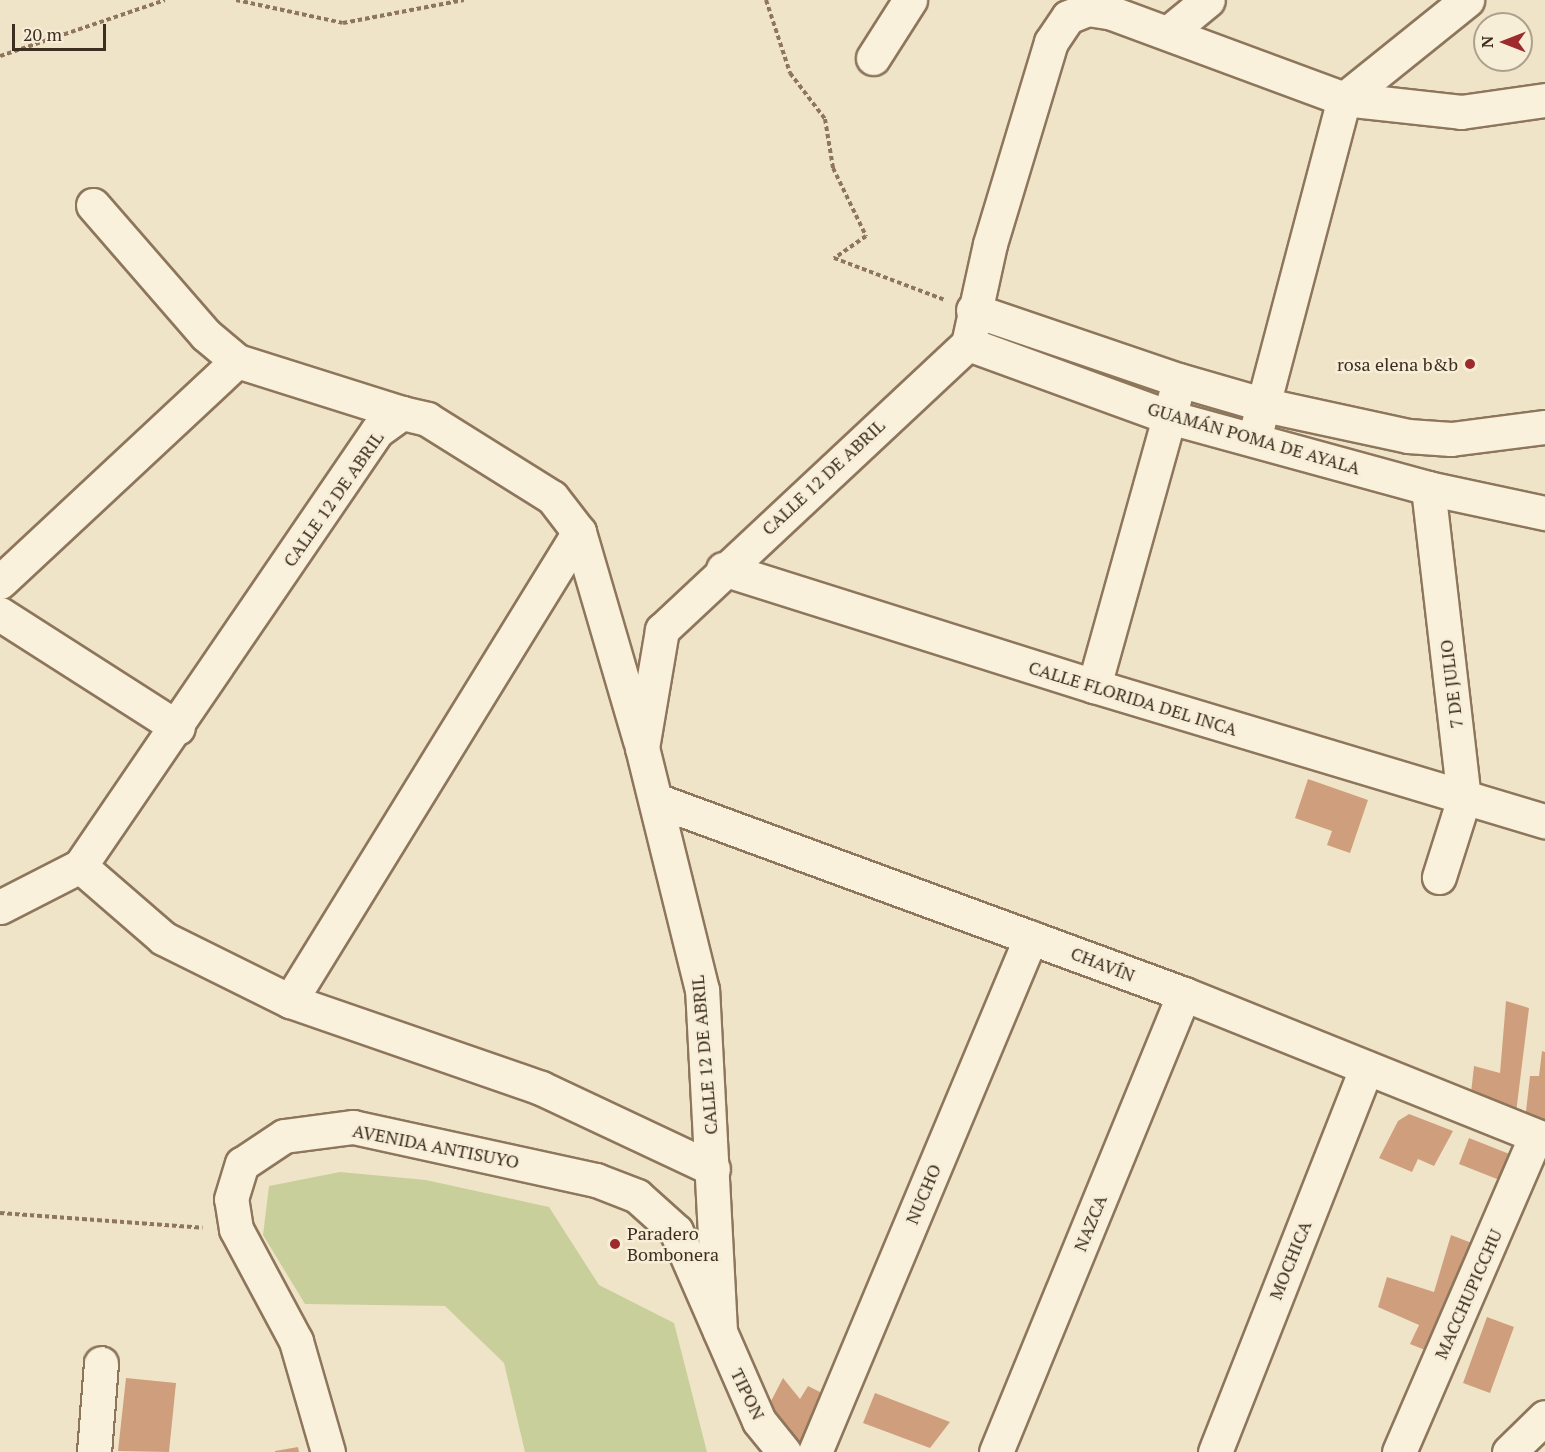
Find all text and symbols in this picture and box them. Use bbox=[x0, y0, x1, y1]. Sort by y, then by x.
scale bar bbox=[15, 12, 110, 50]
north arrow bbox=[1473, 12, 1533, 72]
text: 20 m bbox=[23, 22, 62, 46]
text: N bbox=[1476, 36, 1498, 48]
place label: rosa elena b&b bbox=[1337, 353, 1458, 375]
marker: rosa elena b&b bbox=[1463, 357, 1477, 371]
street label: GUAMÁN POMA DE AYALA bbox=[1145, 397, 1363, 479]
street label: CALLE 12 DE ABRIL bbox=[757, 414, 889, 540]
street label: CALLE 12 DE ABRIL bbox=[278, 427, 388, 571]
street label: 7 DE JULIO bbox=[1435, 638, 1467, 730]
street label: CALLE FLORIDA DEL INCA bbox=[1026, 656, 1240, 740]
street label: CHAVÍN bbox=[1068, 942, 1138, 986]
street label: CALLE 12 DE ABRIL bbox=[686, 974, 722, 1136]
street label: AVENIDA ANTISUYO bbox=[350, 1119, 522, 1173]
street label: NUCHO bbox=[901, 1161, 945, 1227]
street label: NAZCA bbox=[1069, 1192, 1111, 1254]
street label: MOCHICA bbox=[1264, 1217, 1316, 1303]
place label: Paradero Bombonera bbox=[627, 1223, 719, 1266]
street label: MACCHUPICCHU bbox=[1430, 1226, 1506, 1362]
marker: Paradero Bombonera bbox=[608, 1237, 622, 1251]
street label: TIPON bbox=[726, 1365, 770, 1423]

